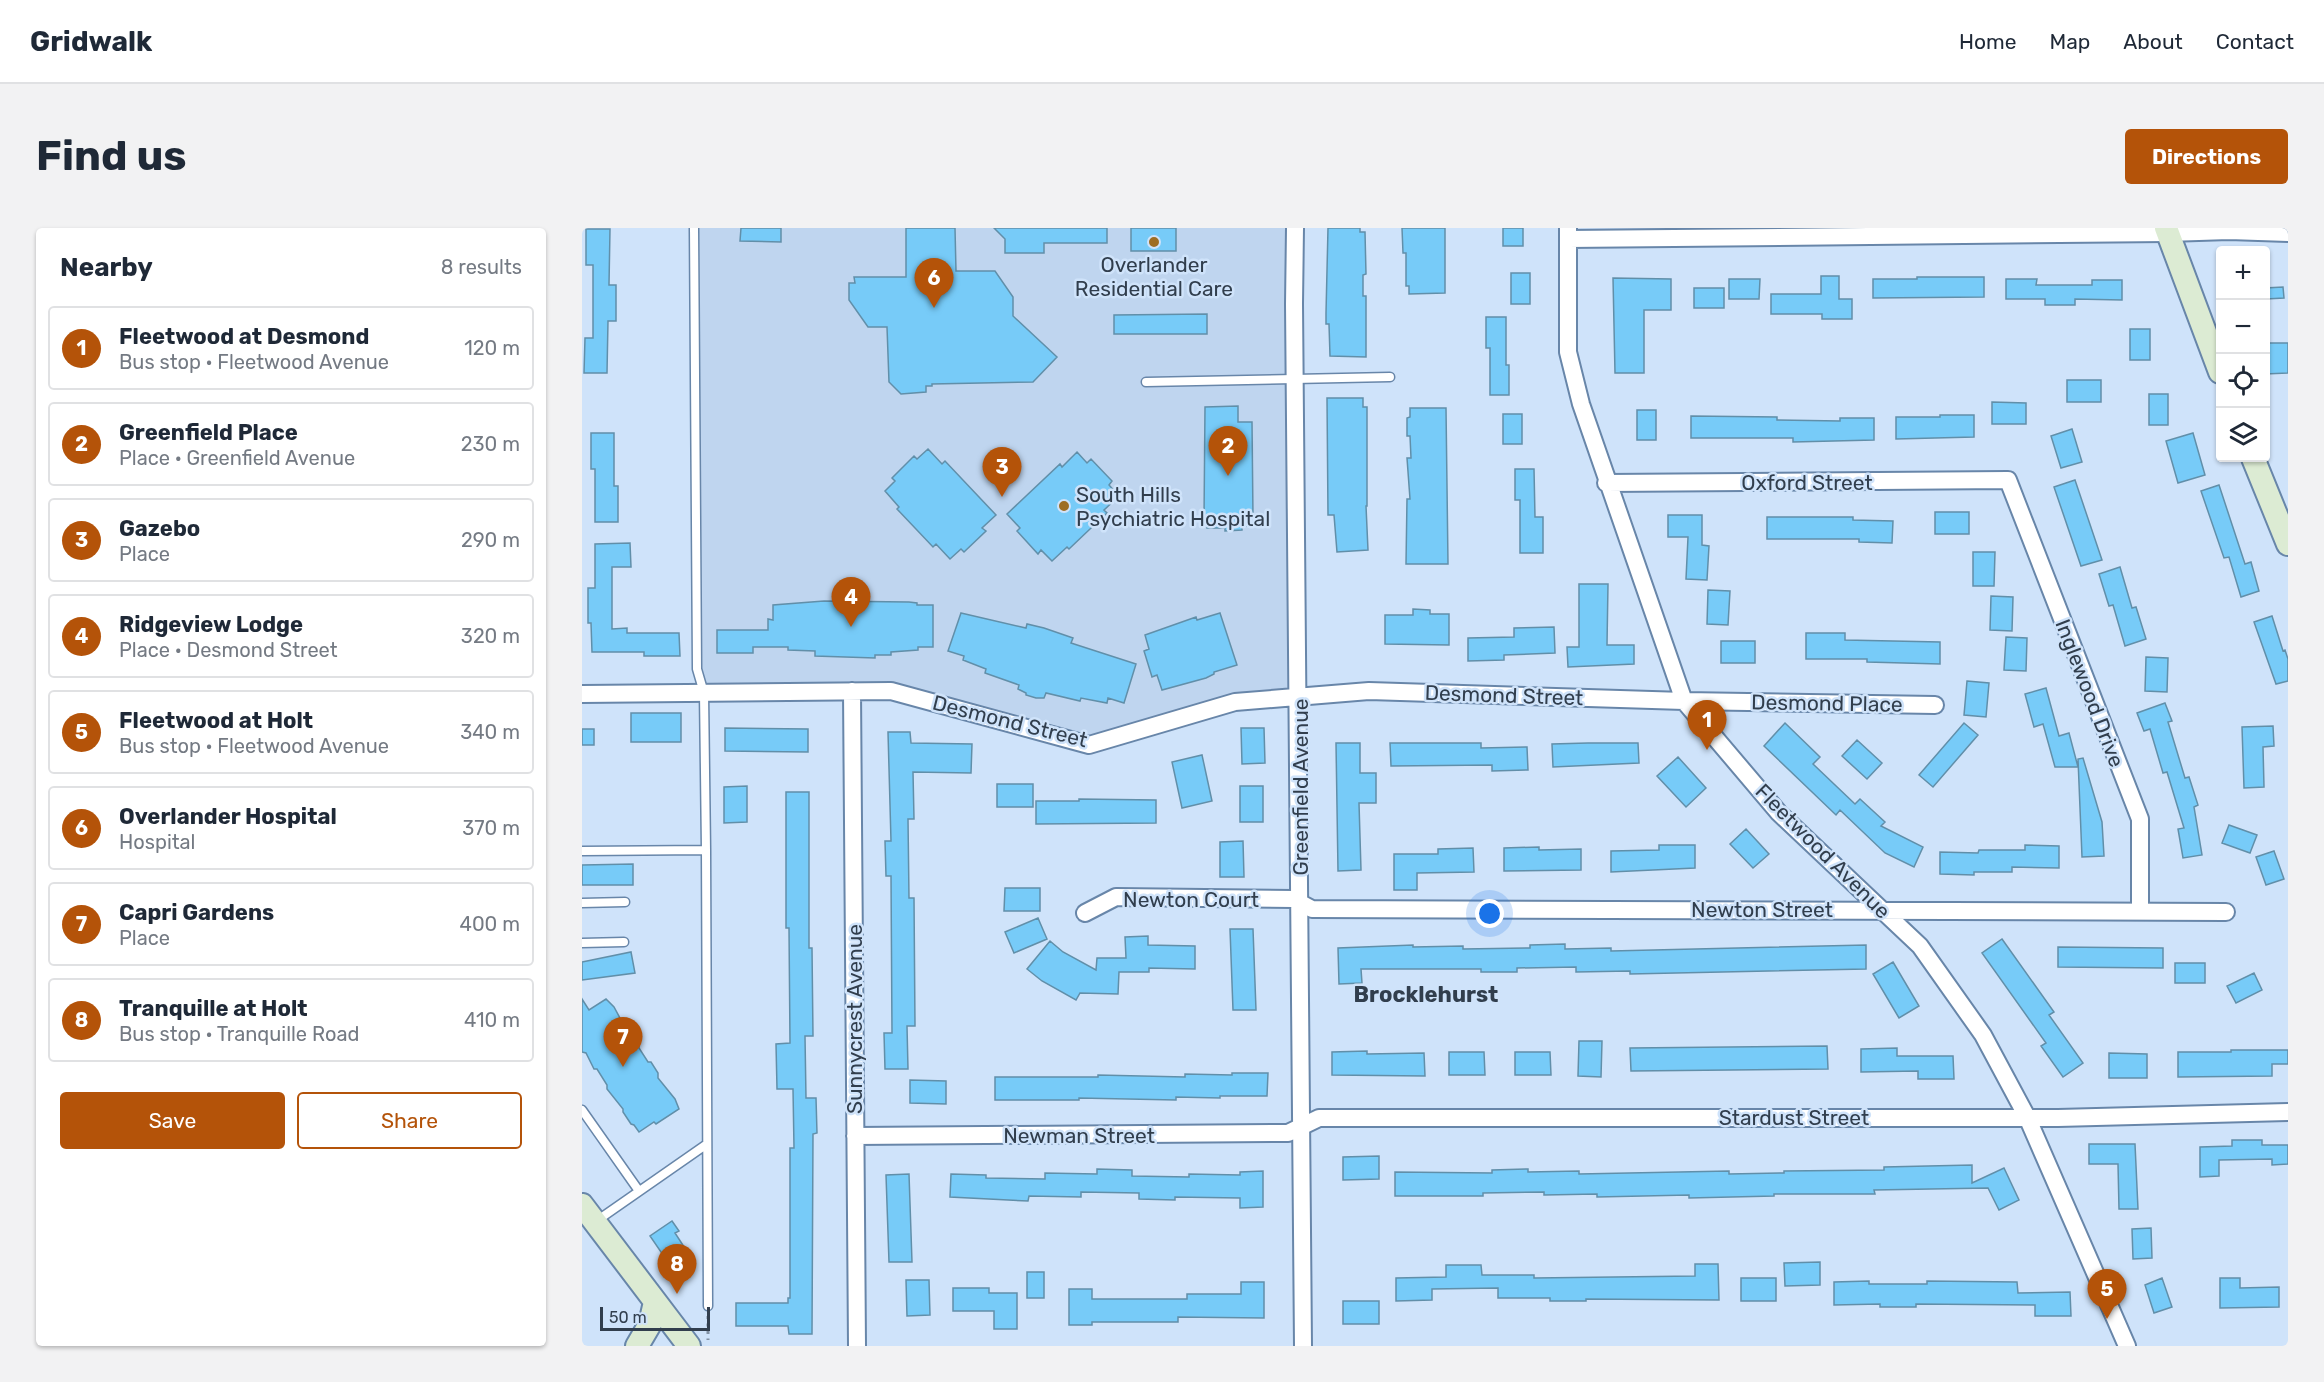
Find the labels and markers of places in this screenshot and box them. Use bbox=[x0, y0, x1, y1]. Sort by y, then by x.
marker: Overlander Residential Care bbox=[1147, 235, 1161, 249]
place label: Overlander Residential Care bbox=[1075, 252, 1233, 301]
pin: 6 bbox=[914, 259, 954, 308]
pin: 2 bbox=[1208, 426, 1248, 476]
pin: 3 bbox=[982, 448, 1022, 497]
place label: South Hills Psychiatric Hospital bbox=[1076, 482, 1270, 531]
marker: South Hills Psychiatric Hospital bbox=[1057, 499, 1071, 513]
pin: 4 bbox=[832, 578, 870, 627]
pin: 1 bbox=[1688, 700, 1726, 750]
pin: 7 bbox=[604, 1018, 642, 1067]
pin: 8 bbox=[658, 1244, 697, 1294]
pin: 5 bbox=[2088, 1270, 2126, 1319]

